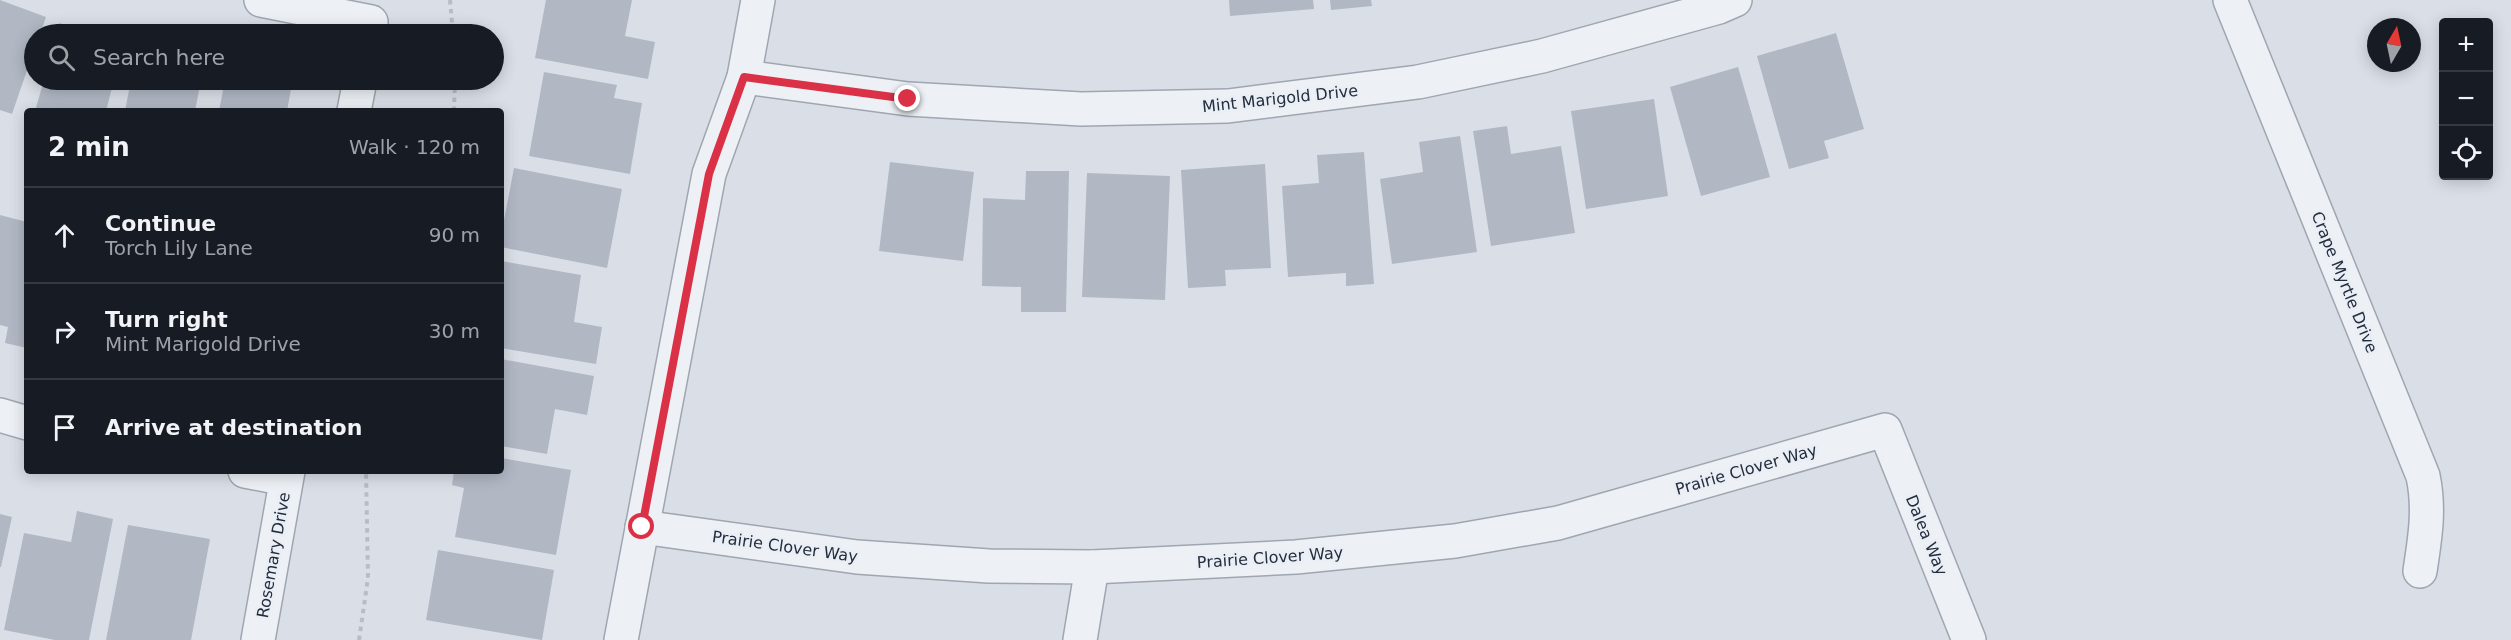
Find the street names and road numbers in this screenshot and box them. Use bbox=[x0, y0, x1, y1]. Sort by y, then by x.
street label: Mint Marigold Drive bbox=[1201, 81, 1359, 116]
street label: Crape Myrtle Drive bbox=[2307, 209, 2382, 356]
street label: Prairie Clover Way bbox=[1673, 440, 1819, 499]
street label: Rosemary Drive bbox=[253, 491, 294, 620]
street label: Dalea Way bbox=[1902, 492, 1951, 578]
street label: Prairie Clover Way bbox=[711, 527, 859, 566]
street label: Prairie Clover Way bbox=[1196, 543, 1344, 572]

